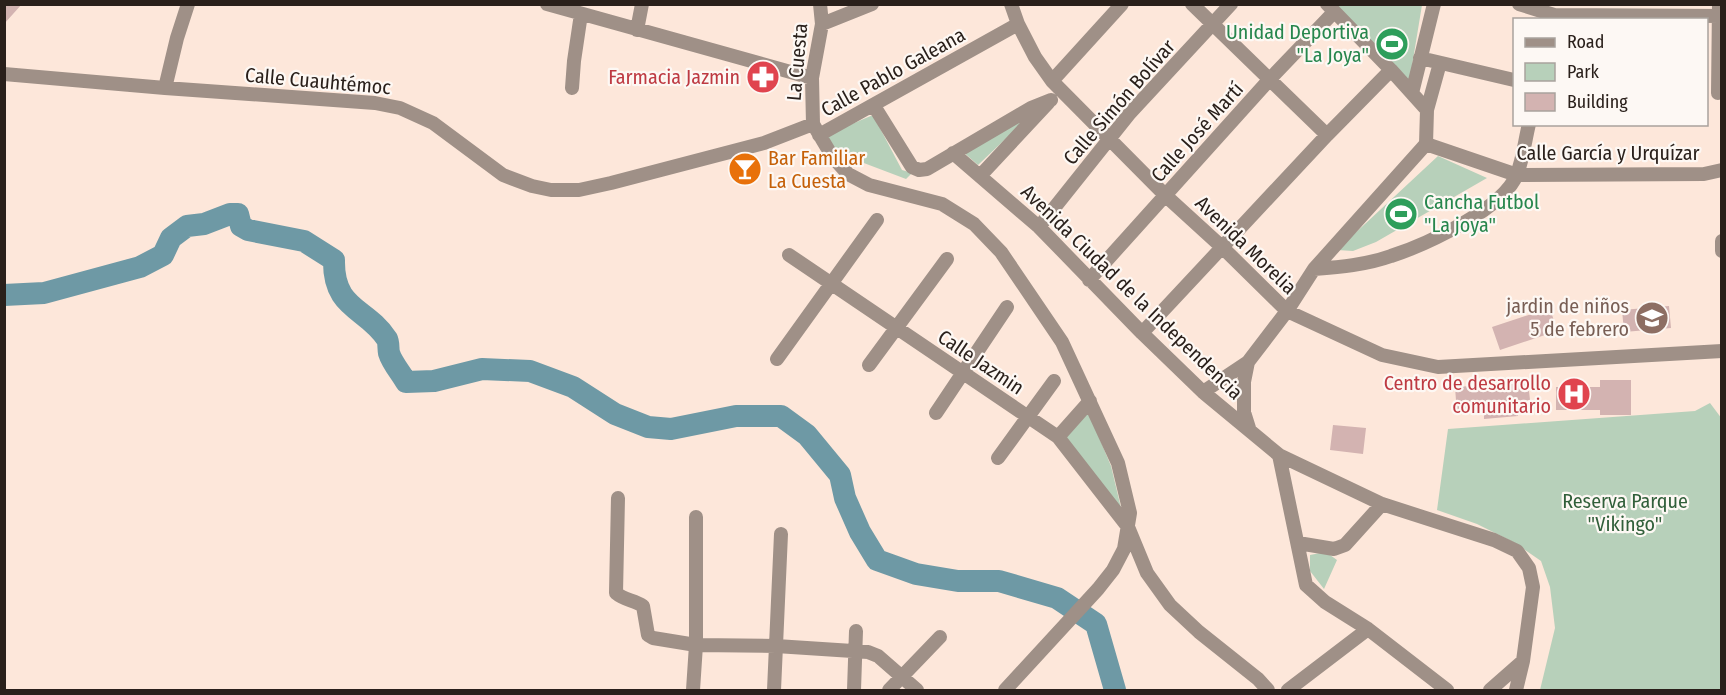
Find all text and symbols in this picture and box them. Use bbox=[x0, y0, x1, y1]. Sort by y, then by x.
legend bbox=[1513, 18, 1708, 126]
place label: Unidad Deportiva "La Joya" bbox=[1226, 20, 1369, 67]
street label: La Cuesta bbox=[782, 22, 812, 102]
street label: Calle Pablo Galeana bbox=[817, 22, 969, 122]
sports icon: Unidad Deportiva "La Joya" bbox=[1374, 26, 1410, 62]
text: Road bbox=[1567, 31, 1604, 53]
street label: Calle Simón Bolívar bbox=[1058, 35, 1180, 169]
pharmacy icon: Farmacia Jazmin bbox=[745, 59, 781, 95]
text: Park bbox=[1567, 61, 1600, 83]
street label: Calle Cuauhtémoc bbox=[244, 63, 392, 99]
place label: Farmacia Jazmin bbox=[608, 65, 740, 89]
street label: Calle José Martí bbox=[1146, 77, 1248, 187]
text: Building bbox=[1567, 91, 1628, 113]
street label: Calle García y Urquízar bbox=[1517, 141, 1699, 165]
place label: Bar Familiar La Cuesta bbox=[768, 146, 865, 193]
bar icon: Bar Familiar La Cuesta bbox=[727, 151, 763, 187]
street label: Avenida Ciudad de la Independencia bbox=[1016, 180, 1248, 404]
place label: Cancha Futbol "La joya" bbox=[1424, 190, 1539, 237]
street label: Avenida Morelia bbox=[1190, 191, 1302, 299]
sports icon: Cancha Futbol "La joya" bbox=[1383, 196, 1419, 232]
place label: jardin de niños 5 de febrero bbox=[1505, 294, 1629, 341]
school or university icon: jardin de niños 5 de febrero bbox=[1634, 300, 1670, 336]
street label: Calle Jazmin bbox=[933, 324, 1029, 400]
place label: Centro de desarrollo comunitario bbox=[1384, 371, 1551, 418]
hospital icon: Centro de desarrollo comunitario bbox=[1556, 376, 1592, 412]
park label: Reserva Parque "Vikingo" bbox=[1562, 489, 1688, 536]

